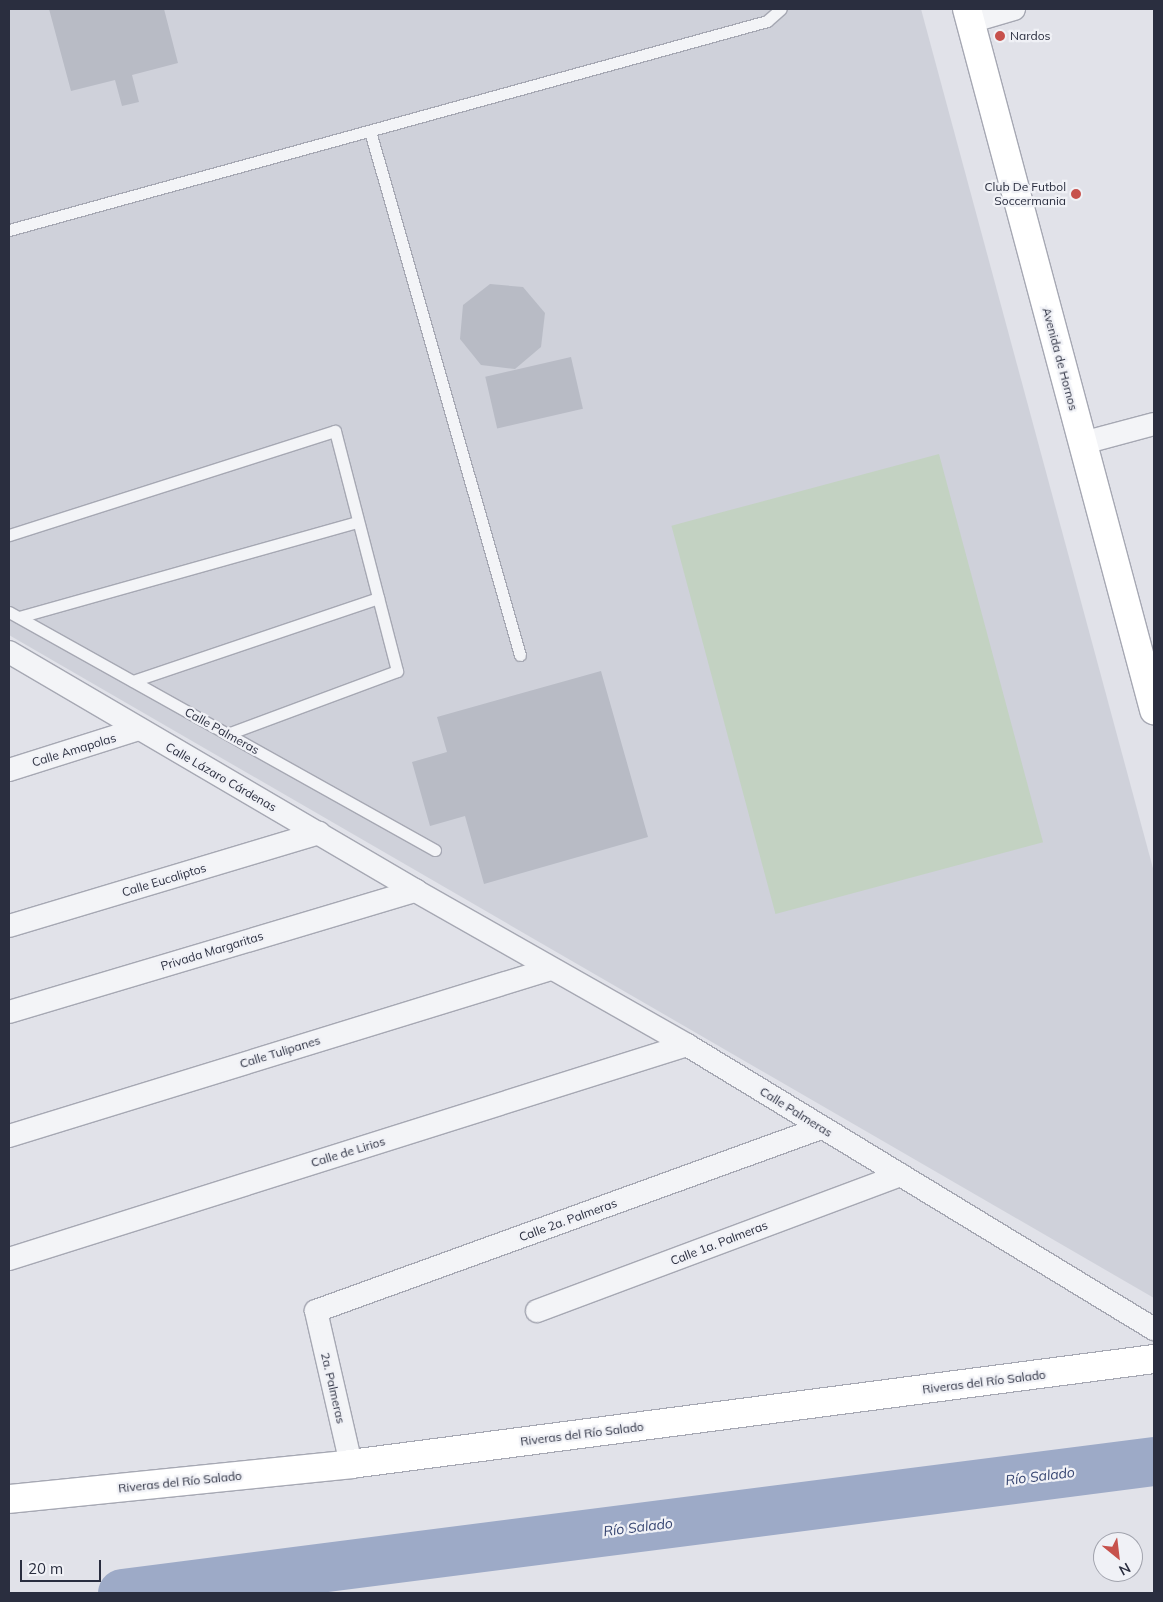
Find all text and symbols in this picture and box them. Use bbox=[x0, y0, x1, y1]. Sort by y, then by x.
place label: Nardos bbox=[1010, 29, 1050, 43]
marker: Nardos bbox=[994, 30, 1006, 42]
place label: Club De Futbol Soccermania bbox=[984, 180, 1066, 208]
marker: Club De Futbol Soccermania bbox=[1070, 188, 1082, 200]
street label: Avenida de Hornos bbox=[1039, 306, 1081, 412]
street label: Calle Palmeras bbox=[182, 705, 262, 757]
street label: Calle Amapolas bbox=[30, 730, 118, 770]
street label: Calle Lázaro Cárdenas bbox=[163, 739, 279, 815]
street label: Calle Eucaliptos bbox=[120, 860, 208, 900]
street label: Privada Margaritas bbox=[159, 929, 265, 973]
street label: Calle Tulipanes bbox=[238, 1033, 322, 1071]
street label: Calle Palmeras bbox=[757, 1084, 835, 1140]
street label: Calle de Lirios bbox=[309, 1134, 387, 1170]
street label: Calle 2a. Palmeras bbox=[517, 1196, 619, 1244]
street label: Calle 1a. Palmeras bbox=[668, 1218, 770, 1268]
street label: 2a. Palmeras bbox=[318, 1351, 348, 1425]
street label: Riveras del Río Salado bbox=[921, 1367, 1047, 1397]
street label: Riveras del Río Salado bbox=[519, 1419, 645, 1449]
water label: Río Salado bbox=[1004, 1463, 1076, 1489]
street label: Riveras del Río Salado bbox=[117, 1468, 243, 1496]
water label: Río Salado bbox=[602, 1514, 674, 1540]
north arrow bbox=[1093, 1532, 1143, 1582]
scale bar bbox=[22, 1550, 104, 1582]
text: 20 m bbox=[28, 1559, 63, 1578]
text: N bbox=[1116, 1559, 1134, 1580]

